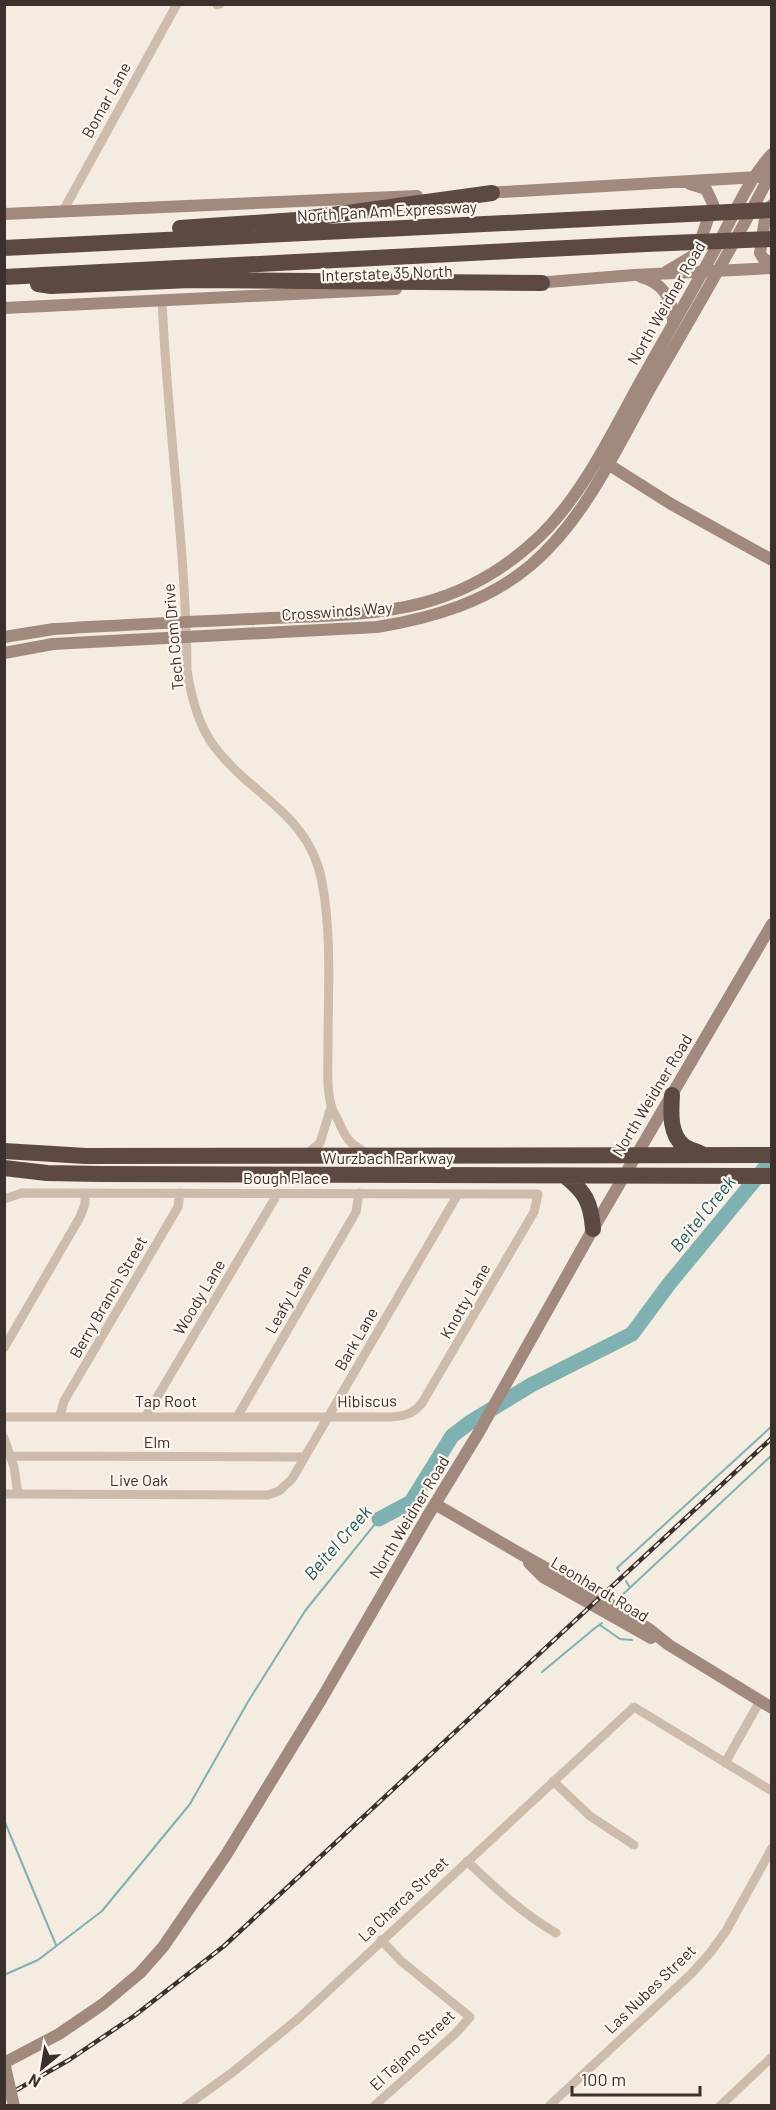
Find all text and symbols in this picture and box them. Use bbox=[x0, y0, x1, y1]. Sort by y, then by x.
street label: Bomar Lane bbox=[77, 59, 134, 141]
street label: North Pan Am Expressway bbox=[296, 196, 478, 225]
street label: North Weidner Road bbox=[623, 238, 709, 368]
street label: Interstate 35 North bbox=[321, 261, 453, 284]
street label: Tech Com Drive bbox=[158, 583, 187, 691]
street label: Crosswinds Way bbox=[281, 597, 394, 624]
street label: North Weidner Road bbox=[608, 1030, 696, 1159]
street label: Wurzbach Parkway bbox=[323, 1148, 454, 1167]
street label: Bough Place bbox=[243, 1168, 329, 1187]
water label: Beitel Creek bbox=[665, 1171, 740, 1256]
street label: Berry Branch Street bbox=[65, 1232, 150, 1361]
street label: Woody Lane bbox=[169, 1256, 228, 1338]
street label: Knotty Lane bbox=[435, 1260, 494, 1342]
street label: Leafy Lane bbox=[260, 1261, 315, 1337]
street label: Bark Lane bbox=[330, 1304, 381, 1374]
street label: Hibiscus bbox=[337, 1390, 397, 1411]
street label: Tap Root bbox=[135, 1391, 197, 1410]
street label: Elm bbox=[144, 1432, 170, 1451]
street label: North Weidner Road bbox=[365, 1452, 453, 1581]
street label: Live Oak bbox=[110, 1470, 168, 1489]
water label: Beitel Creek bbox=[299, 1500, 376, 1584]
street label: Leonhardt Road bbox=[548, 1552, 653, 1625]
street label: La Charca Street bbox=[354, 1852, 452, 1945]
street label: Las Nubes Street bbox=[600, 1940, 699, 2037]
street label: El Tejano Street bbox=[365, 2005, 458, 2094]
north arrow bbox=[12, 2038, 72, 2098]
scale bar bbox=[572, 2059, 700, 2097]
text: 100 m bbox=[581, 2068, 626, 2090]
text: N bbox=[25, 2071, 44, 2092]

